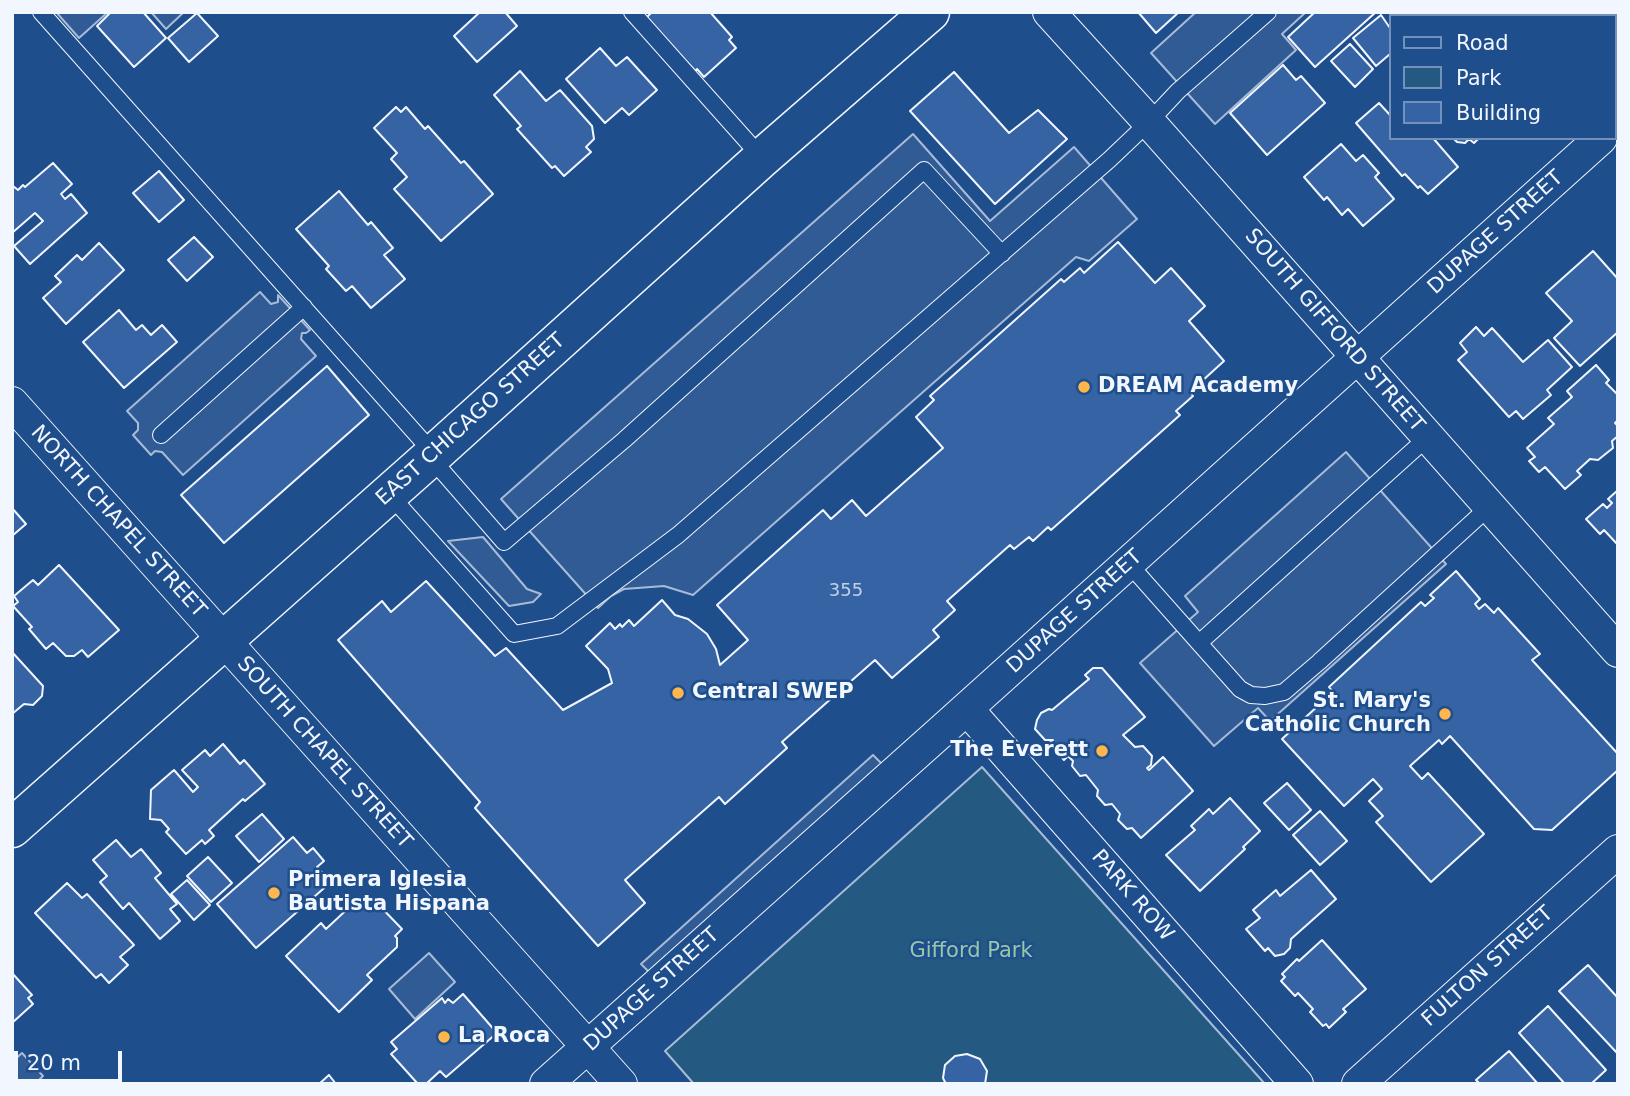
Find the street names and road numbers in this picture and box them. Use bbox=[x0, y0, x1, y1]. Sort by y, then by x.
street label: DUPAGE STREET bbox=[1423, 166, 1569, 300]
street label: SOUTH GIFFORD STREET bbox=[1239, 224, 1429, 438]
street label: EAST CHICAGO STREET bbox=[371, 329, 571, 511]
street label: NORTH CHAPEL STREET bbox=[25, 421, 211, 623]
street label: DUPAGE STREET bbox=[1002, 545, 1148, 679]
street label: SOUTH CHAPEL STREET bbox=[231, 652, 417, 854]
street label: PARK ROW bbox=[1086, 845, 1178, 947]
street label: FULTON STREET bbox=[1417, 901, 1559, 1033]
street label: DUPAGE STREET bbox=[579, 923, 725, 1057]

